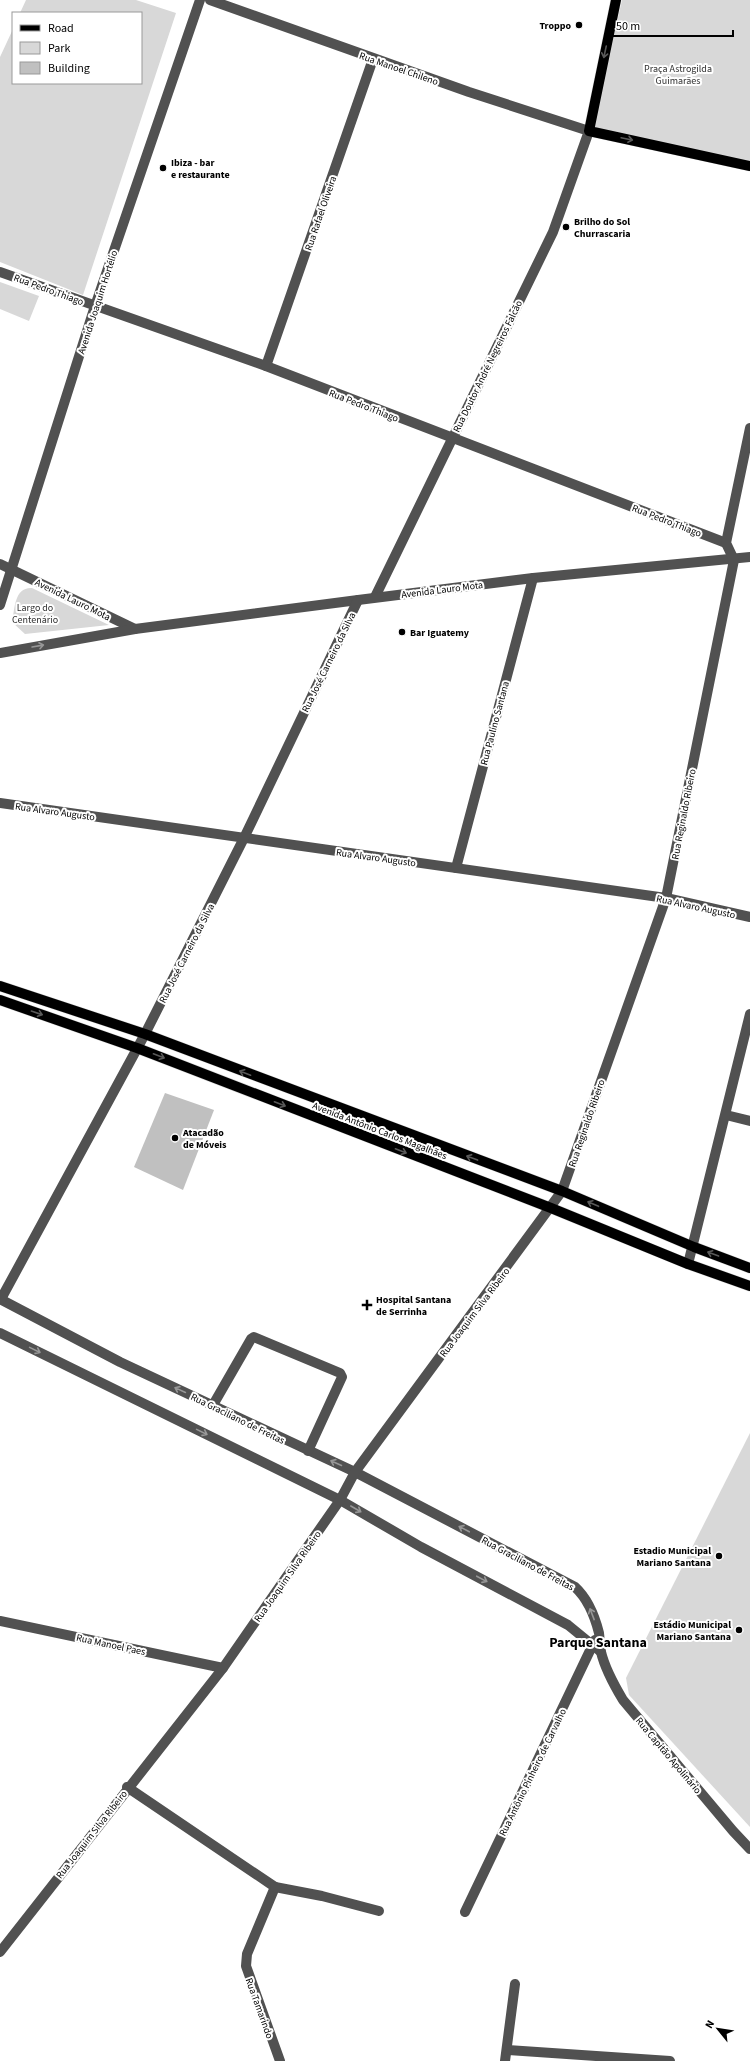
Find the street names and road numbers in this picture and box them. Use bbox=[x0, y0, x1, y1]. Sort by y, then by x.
street label: Rua Manoel Chileno bbox=[357, 49, 440, 89]
street label: Rua Rafael Oliveira bbox=[302, 174, 340, 253]
street label: Avenida Joaquim Hortélio bbox=[75, 249, 121, 356]
street label: Rua Pedro Thiago bbox=[12, 271, 86, 309]
street label: Rua Doutor André Negreiros Falcão bbox=[450, 298, 526, 435]
street label: Rua Pedro Thiago bbox=[327, 386, 400, 426]
street label: Rua Pedro Thiago bbox=[630, 501, 703, 541]
street label: Avenida Lauro Mota bbox=[32, 576, 113, 624]
street label: Avenida Lauro Mota bbox=[400, 578, 484, 602]
street label: Rua José Carneiro da Silva bbox=[299, 610, 359, 715]
street label: Rua Paulino Santana bbox=[477, 680, 513, 767]
street label: Rua Reginaldo Ribeiro bbox=[668, 768, 700, 861]
street label: Rua Alvaro Augusto bbox=[14, 799, 96, 825]
street label: Rua Alvaro Augusto bbox=[335, 845, 417, 871]
street label: Rua Alvaro Augusto bbox=[655, 892, 737, 922]
street label: Rua José Carneiro da Silva bbox=[156, 901, 218, 1006]
street label: Rua Reginaldo Ribeiro bbox=[565, 1078, 609, 1169]
street label: Avenida Antônio Carlos Magalhães bbox=[310, 1099, 449, 1163]
street label: Rua Joaquim Silva Ribeiro bbox=[436, 1265, 513, 1360]
street label: Rua Graciliano de Freitas bbox=[188, 1390, 287, 1448]
street label: Rua Joaquim Silva Ribeiro bbox=[251, 1528, 325, 1625]
street label: Rua Graciliano de Freitas bbox=[479, 1534, 576, 1594]
street label: Rua Manoel Paes bbox=[75, 1631, 147, 1659]
street label: Rua Antônio Pinheiro de Carvalho bbox=[496, 1706, 570, 1839]
street label: Rua Capitão Apolinário bbox=[632, 1714, 704, 1797]
street label: Rua Joaquim Silva Ribeiro bbox=[53, 1787, 131, 1882]
street label: Rua Tamarindo bbox=[242, 1976, 277, 2041]

